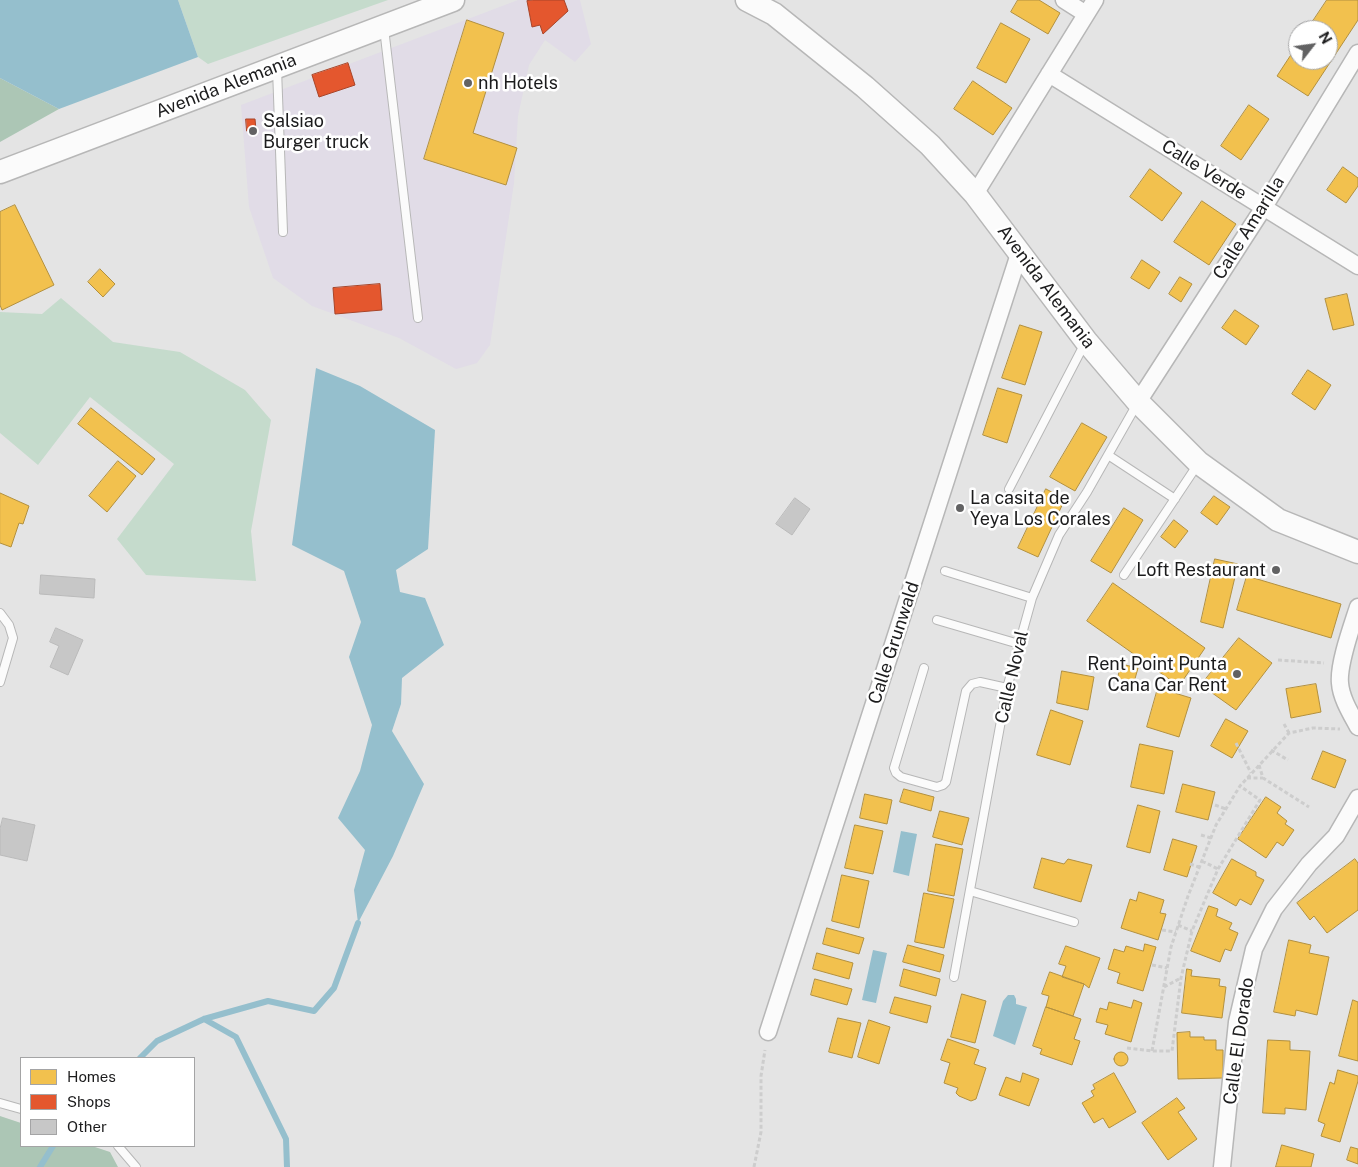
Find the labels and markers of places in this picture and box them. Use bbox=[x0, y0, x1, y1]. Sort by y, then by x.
place label: nh Hotels bbox=[478, 72, 558, 94]
marker: nh Hotels bbox=[462, 77, 474, 89]
place label: Salsiao Burger truck bbox=[263, 110, 369, 152]
marker: Salsiao Burger truck bbox=[247, 125, 259, 137]
place label: La casita de Yeya Los Corales bbox=[970, 487, 1111, 530]
marker: La casita de Yeya Los Corales bbox=[954, 502, 966, 514]
place label: Loft Restaurant bbox=[1136, 559, 1266, 581]
marker: Loft Restaurant bbox=[1270, 564, 1282, 576]
place label: Rent Point Punta Cana Car Rent bbox=[1087, 653, 1227, 696]
marker: Rent Point Punta Cana Car Rent bbox=[1231, 668, 1243, 680]

